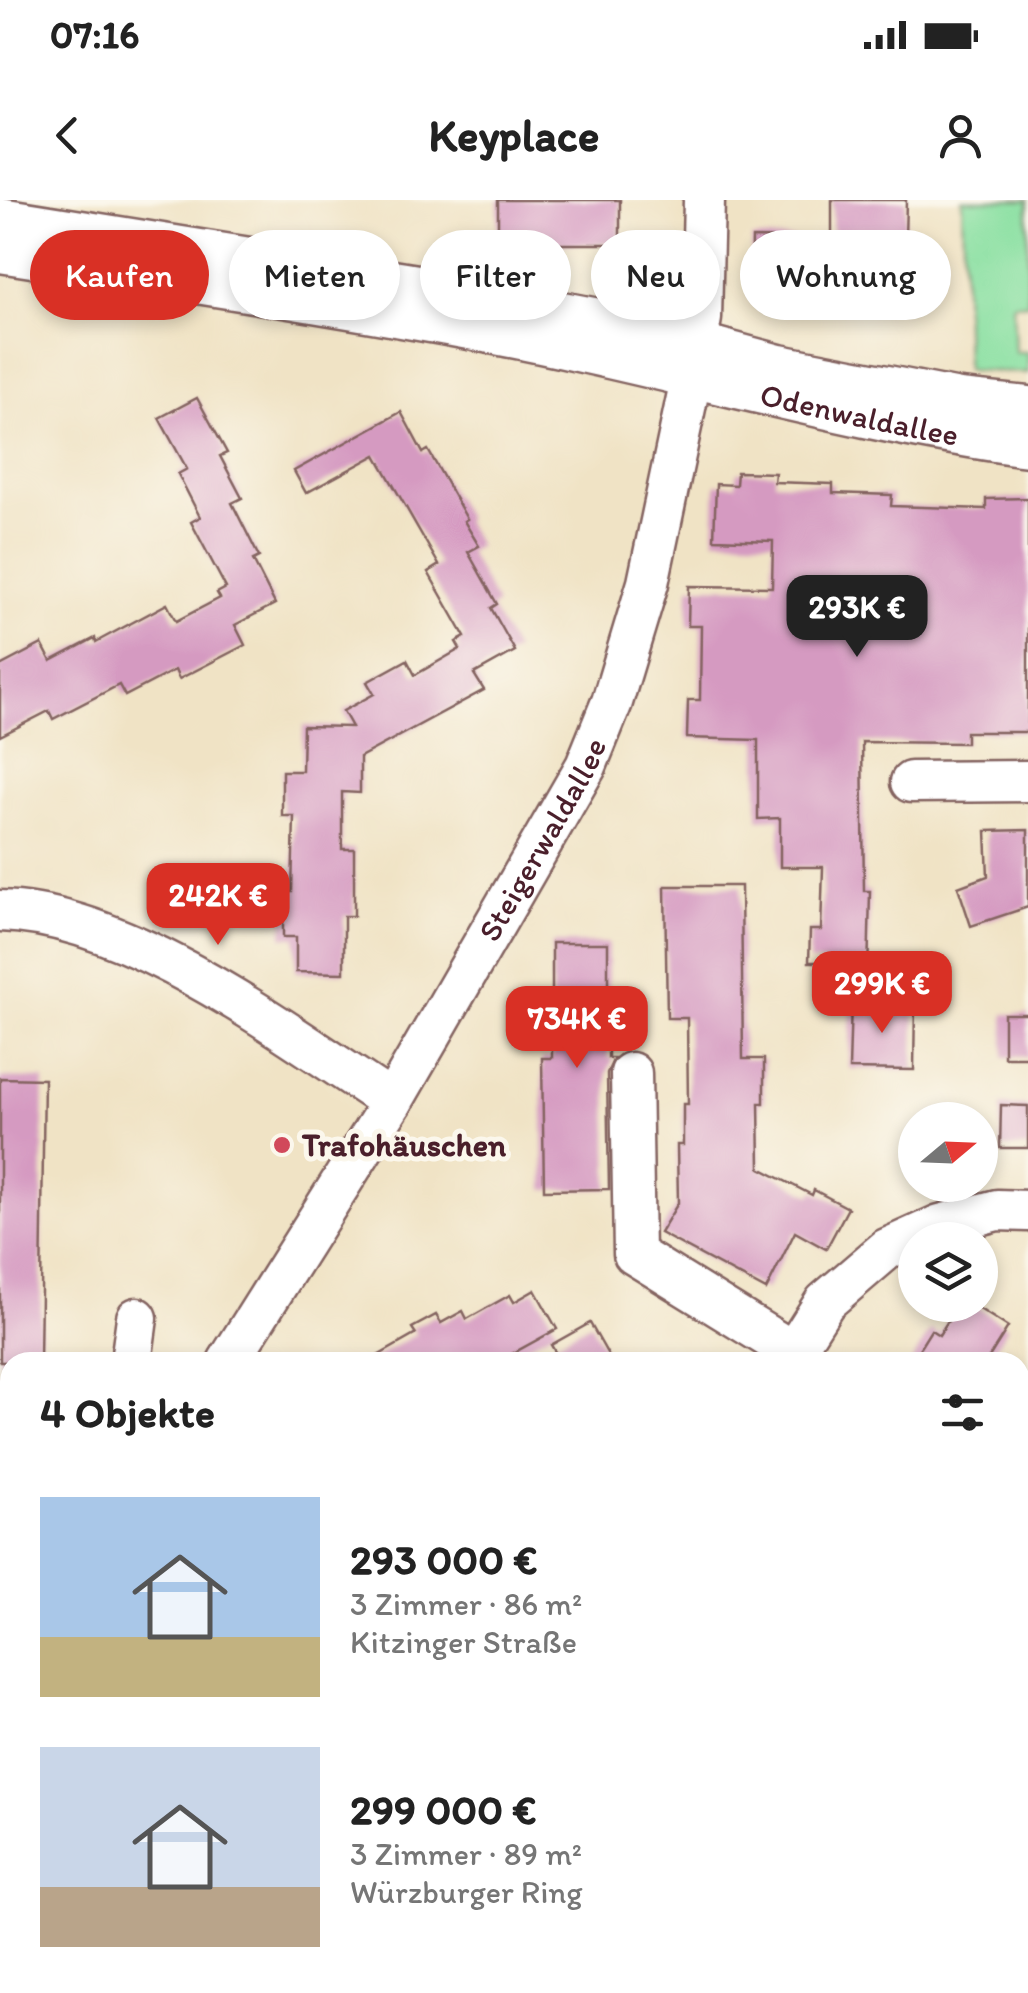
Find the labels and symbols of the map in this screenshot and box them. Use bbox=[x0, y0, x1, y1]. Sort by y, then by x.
street label: Odenwaldallee bbox=[756, 375, 961, 454]
pin: 293K € bbox=[776, 575, 938, 660]
street label: Steigerwaldallee bbox=[470, 733, 614, 948]
pin: 242K € bbox=[137, 863, 299, 948]
pin: 299K € bbox=[801, 951, 963, 1036]
pin: 734K € bbox=[496, 986, 658, 1071]
north arrow bbox=[898, 1102, 998, 1202]
place label: Trafohäuschen bbox=[301, 1126, 507, 1164]
marker: Trafohäuschen bbox=[271, 1134, 293, 1156]

